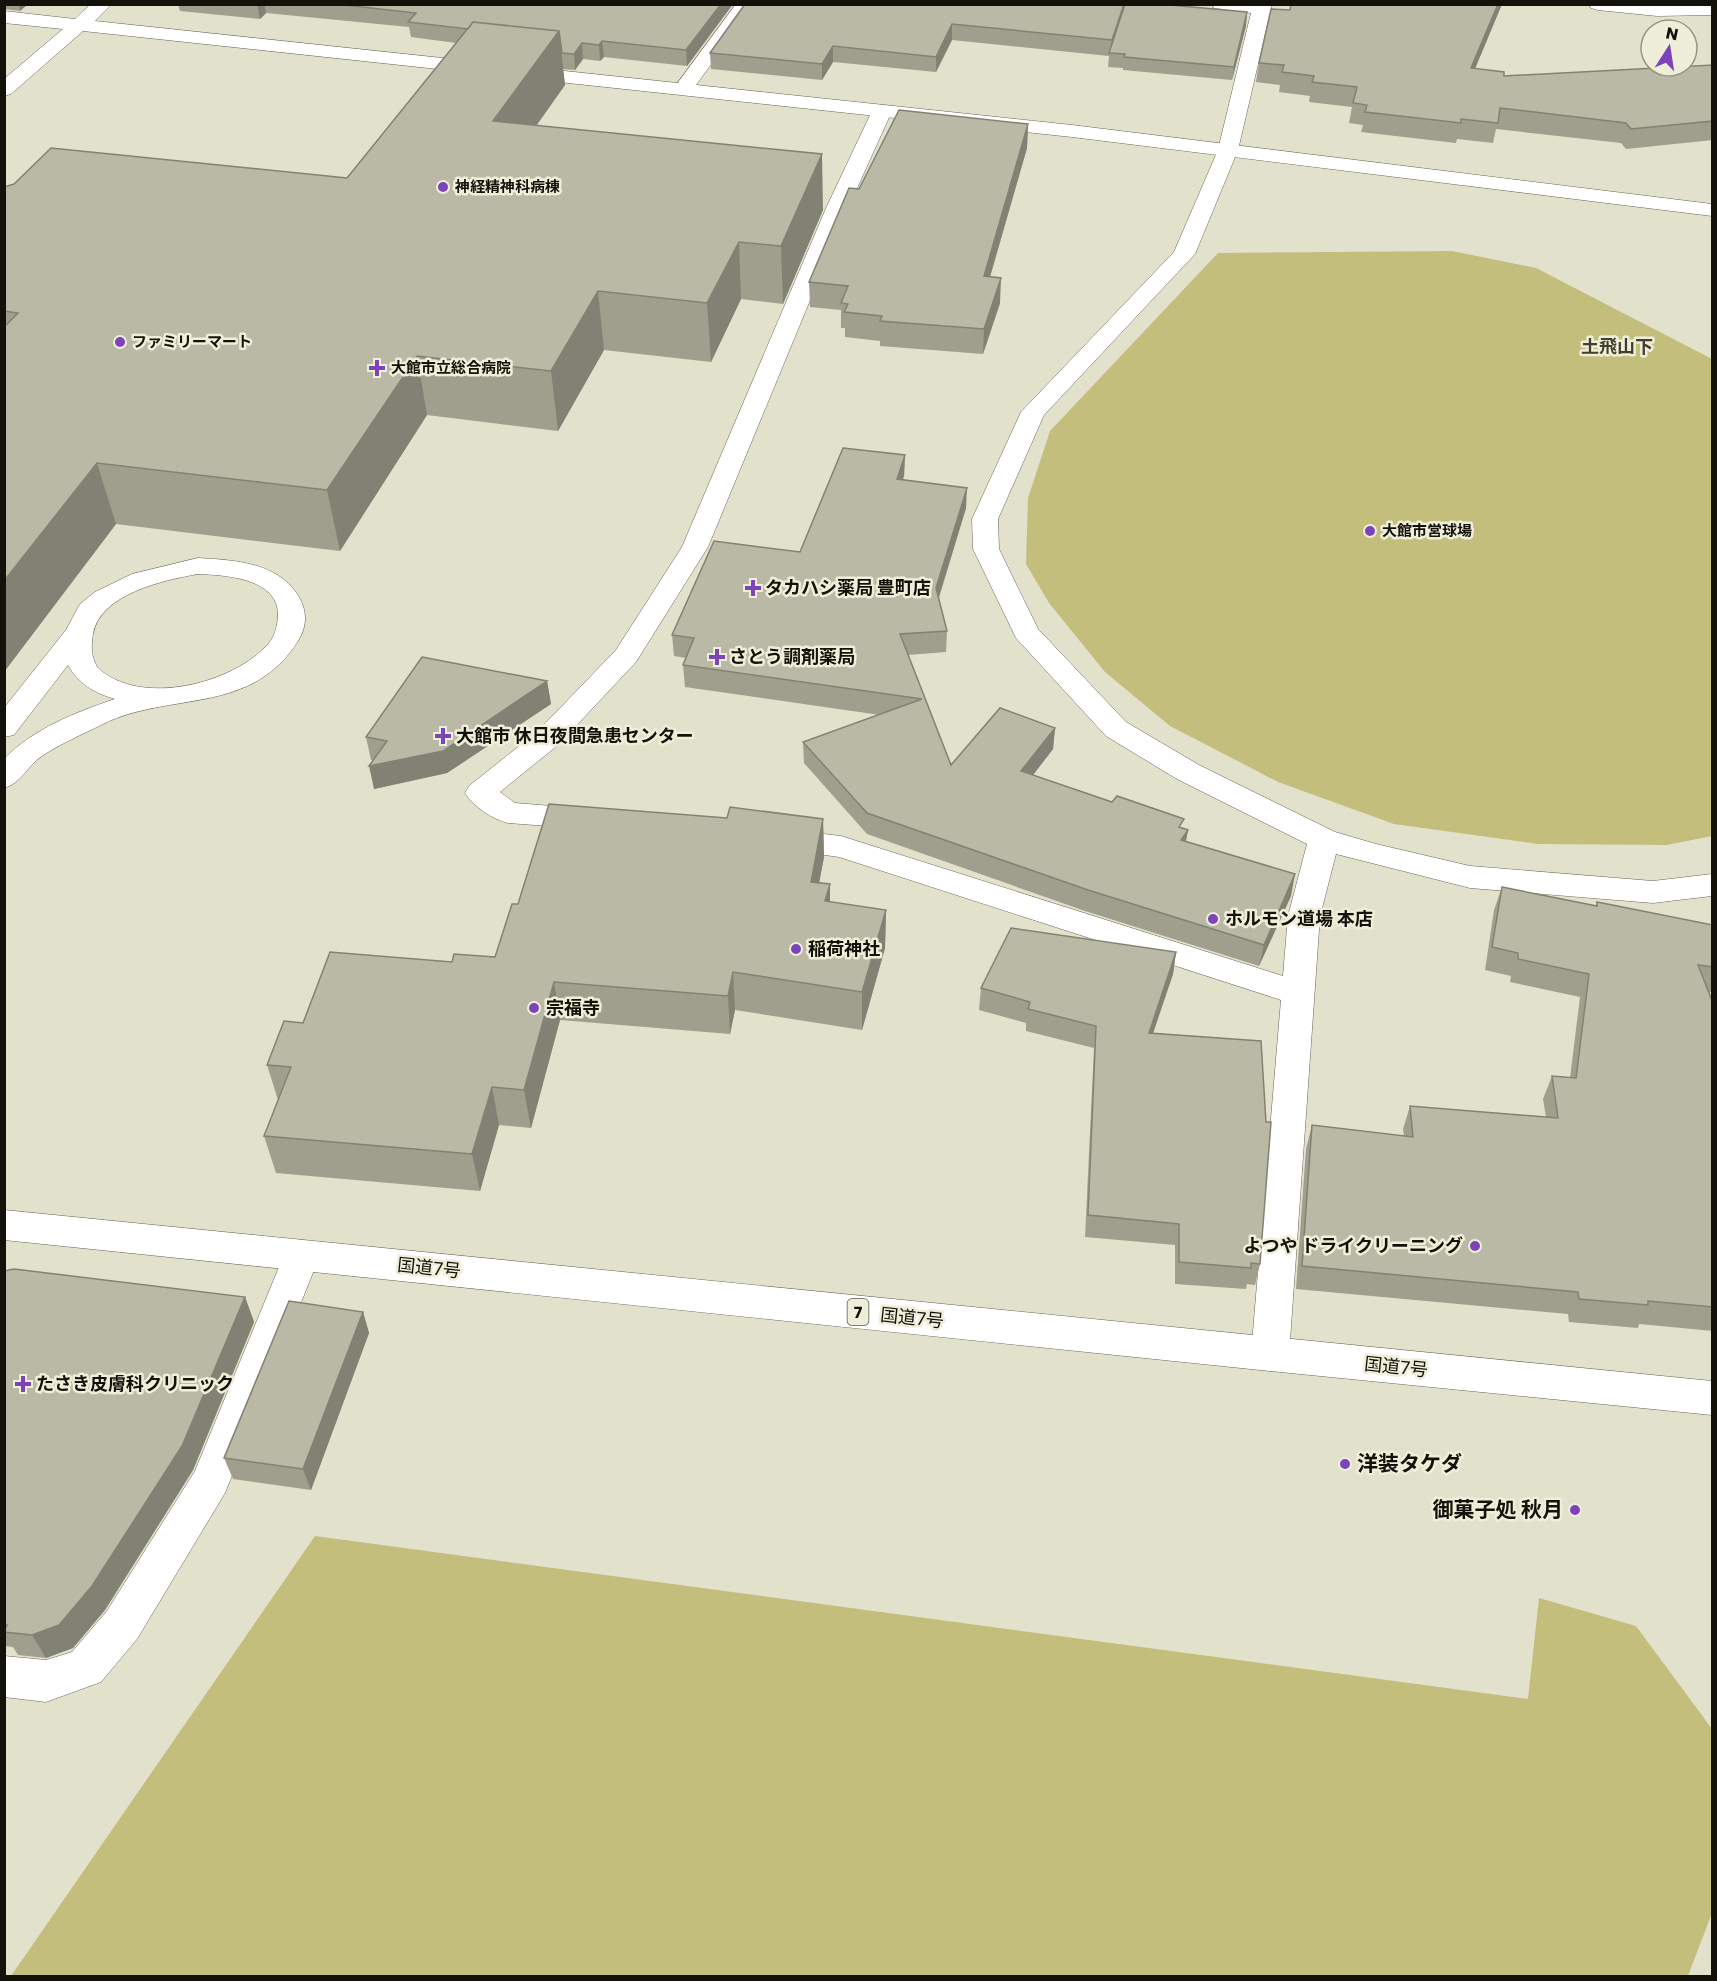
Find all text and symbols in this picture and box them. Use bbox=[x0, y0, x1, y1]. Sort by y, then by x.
north arrow bbox=[1639, 18, 1699, 78]
text: N bbox=[1664, 21, 1680, 46]
place label: 神経精神科病棟 bbox=[454, 176, 560, 197]
marker: 神経精神科病棟 bbox=[436, 180, 450, 194]
place label: ファミリーマート bbox=[132, 331, 252, 352]
district label: 土飛山下 bbox=[1581, 334, 1653, 359]
marker: ファミリーマート bbox=[113, 335, 127, 349]
place label: 大館市立総合病院 bbox=[391, 357, 511, 378]
marker: 大館市立総合病院 bbox=[368, 359, 386, 377]
place label: 大館市営球場 bbox=[1382, 520, 1472, 541]
marker: 大館市営球場 bbox=[1363, 524, 1377, 538]
place label: タカハシ薬局 豊町店 bbox=[765, 575, 931, 600]
marker: タカハシ薬局 豊町店 bbox=[746, 581, 760, 595]
place label: さとう調剤薬局 bbox=[729, 644, 855, 669]
marker: さとう調剤薬局 bbox=[710, 650, 724, 664]
place label: 大館市 休日夜間急患センター bbox=[456, 723, 694, 748]
marker: 大館市 休日夜間急患センター bbox=[434, 727, 452, 745]
place label: ホルモン道場 本店 bbox=[1225, 906, 1373, 931]
marker: ホルモン道場 本店 bbox=[1206, 912, 1220, 926]
place label: 稲荷神社 bbox=[808, 936, 880, 961]
marker: 稲荷神社 bbox=[789, 942, 803, 956]
place label: 宗福寺 bbox=[546, 995, 600, 1020]
marker: 宗福寺 bbox=[527, 1001, 541, 1015]
place label: よつや ドライクリーニング bbox=[1244, 1233, 1463, 1258]
marker: よつや ドライクリーニング bbox=[1468, 1239, 1482, 1253]
street label: 国道7号 bbox=[396, 1252, 462, 1283]
road number: 7 bbox=[848, 1299, 868, 1325]
street label: 国道7号 bbox=[879, 1302, 945, 1333]
street label: 国道7号 bbox=[1363, 1351, 1429, 1382]
place label: たさき皮膚科クリニック bbox=[36, 1371, 234, 1396]
marker: たさき皮膚科クリニック bbox=[14, 1375, 32, 1393]
place label: 洋装タケダ bbox=[1357, 1449, 1462, 1478]
marker: 洋装タケダ bbox=[1338, 1457, 1352, 1471]
place label: 御菓子処 秋月 bbox=[1433, 1495, 1563, 1524]
marker: 御菓子処 秋月 bbox=[1568, 1503, 1582, 1517]

